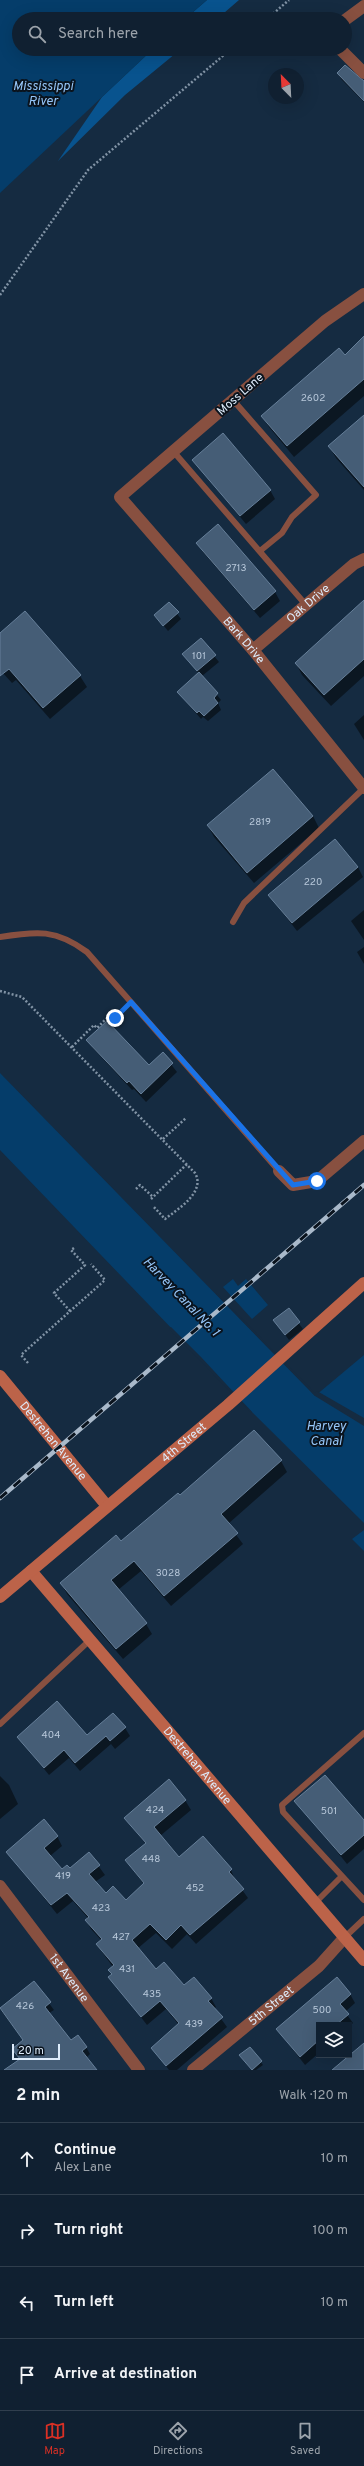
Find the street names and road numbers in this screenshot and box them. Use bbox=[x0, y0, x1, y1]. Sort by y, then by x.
street label: Moss Lane bbox=[214, 370, 267, 419]
street label: Oak Drive bbox=[283, 581, 334, 627]
street label: Bark Drive bbox=[219, 614, 268, 667]
street label: Destrehan Avenue bbox=[15, 1399, 90, 1484]
street label: 4th Street bbox=[158, 1420, 210, 1467]
street label: Destrehan Avenue bbox=[159, 1724, 234, 1808]
street label: 1st Avenue bbox=[45, 1951, 92, 2006]
street label: 5th Street bbox=[245, 1983, 298, 2030]

